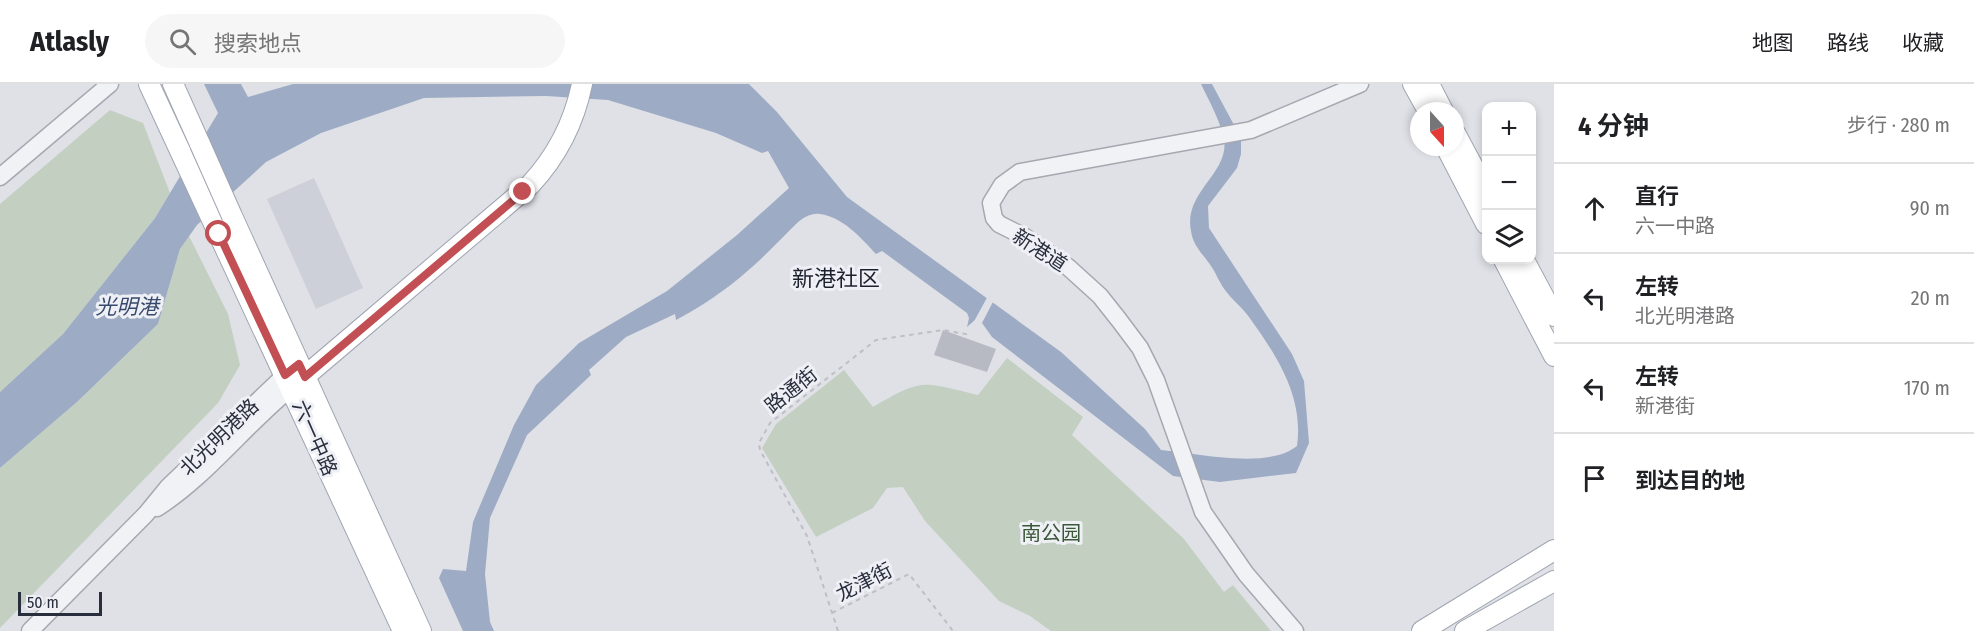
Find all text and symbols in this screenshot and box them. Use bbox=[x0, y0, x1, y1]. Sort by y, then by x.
search box bbox=[145, 14, 565, 68]
text: Atlasly bbox=[30, 25, 109, 58]
icon: search bbox=[166, 25, 199, 58]
text: 搜索地点 bbox=[214, 30, 302, 57]
text: 地图 bbox=[1752, 30, 1794, 56]
text: 路线 bbox=[1827, 30, 1869, 56]
text: 收藏 bbox=[1902, 30, 1944, 56]
north arrow bbox=[1410, 102, 1464, 156]
map controls bbox=[1482, 102, 1536, 264]
button: + bbox=[1482, 102, 1536, 156]
text: 4 分钟 bbox=[1578, 111, 1649, 142]
text: 步行 · 280 m bbox=[1847, 113, 1950, 137]
button: − bbox=[1482, 156, 1536, 210]
route end bbox=[509, 178, 535, 204]
text: 直行 bbox=[1635, 183, 1679, 210]
icon: ahead bbox=[1578, 192, 1611, 225]
text: 90 m bbox=[1910, 196, 1950, 220]
button: layers bbox=[1482, 210, 1536, 264]
text: 六一中路 bbox=[1635, 214, 1715, 238]
route start bbox=[205, 220, 231, 246]
street label: 新港道 bbox=[1008, 224, 1072, 276]
district label: 新港社区 bbox=[792, 265, 880, 292]
text: 左转 bbox=[1635, 273, 1679, 300]
icon: left bbox=[1578, 282, 1611, 315]
text: 20 m bbox=[1911, 286, 1950, 310]
water label: 光明港 bbox=[96, 294, 161, 320]
text: 北光明港路 bbox=[1635, 304, 1735, 328]
street label: 路通街 bbox=[760, 362, 822, 418]
text: 左转 bbox=[1635, 363, 1679, 390]
icon: left bbox=[1578, 372, 1611, 405]
text: 170 m bbox=[1904, 376, 1950, 400]
street label: 北光明港路 bbox=[175, 394, 263, 480]
text: 新港街 bbox=[1635, 394, 1695, 418]
street label: 六一中路 bbox=[288, 397, 342, 479]
icon: arrive bbox=[1578, 462, 1611, 495]
text: 到达目的地 bbox=[1635, 467, 1745, 494]
park label: 南公园 bbox=[1021, 521, 1081, 545]
street label: 龙津街 bbox=[832, 558, 896, 606]
scale bar bbox=[18, 589, 102, 616]
text: 50 m bbox=[27, 593, 59, 612]

